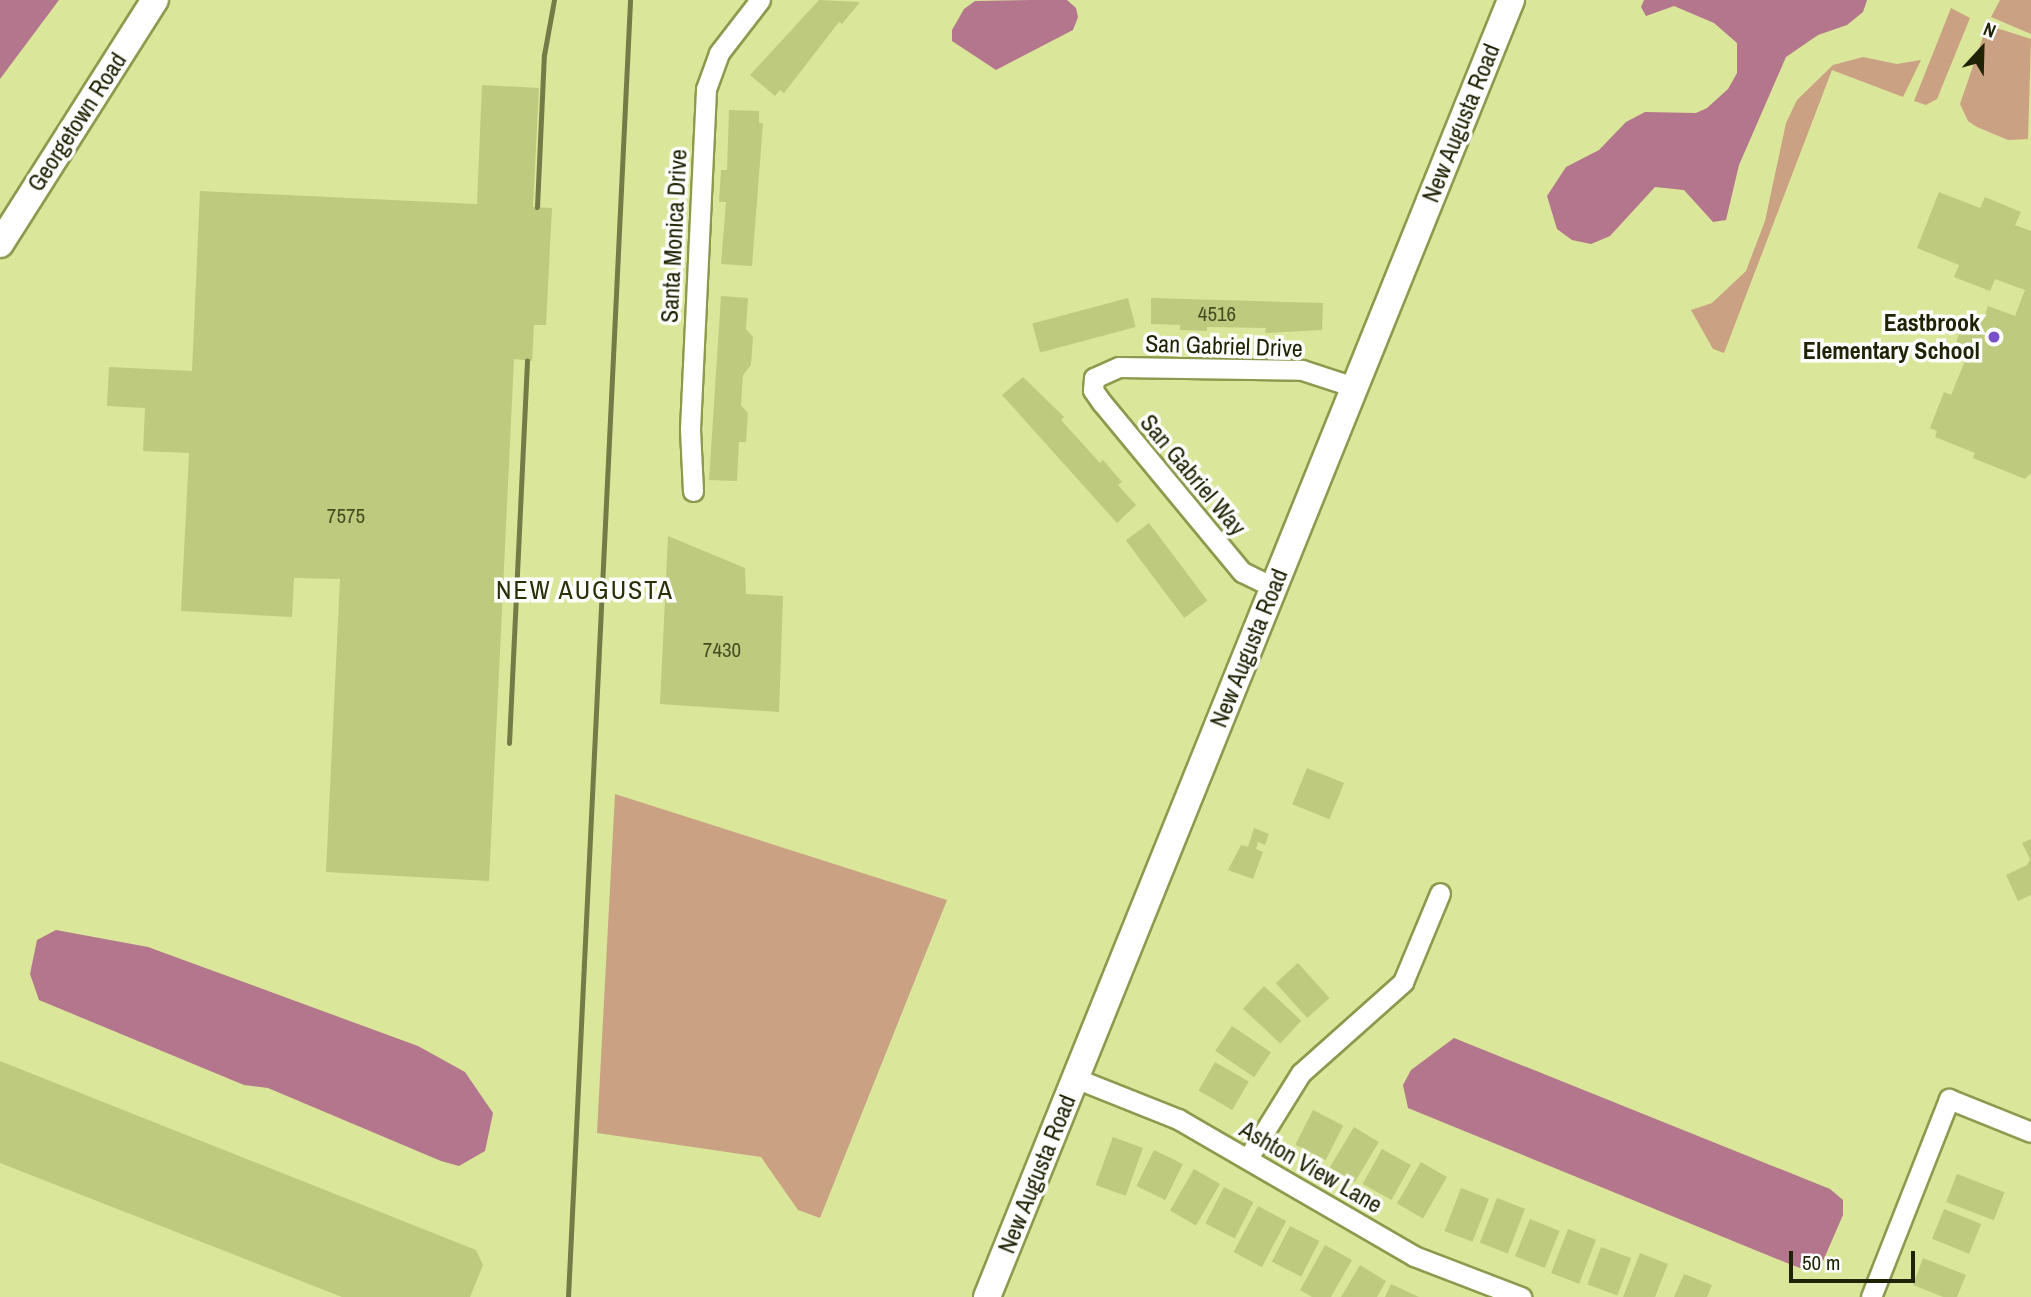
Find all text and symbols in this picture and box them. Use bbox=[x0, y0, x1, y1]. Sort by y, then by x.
north arrow bbox=[1947, 14, 2017, 84]
text: N bbox=[1980, 15, 2000, 44]
street label: New Augusta Road bbox=[1416, 39, 1506, 207]
street label: Georgetown Road bbox=[21, 47, 133, 197]
street label: Santa Monica Drive bbox=[655, 148, 693, 324]
house number: 4516 bbox=[1198, 301, 1236, 327]
place label: Eastbrook Elementary School bbox=[1803, 309, 1980, 365]
street label: San Gabriel Drive bbox=[1145, 329, 1303, 363]
marker: Eastbrook Elementary School bbox=[1986, 329, 2002, 345]
street label: San Gabriel Way bbox=[1134, 409, 1252, 541]
house number: 7575 bbox=[327, 503, 365, 529]
street label: New Augusta Road bbox=[1204, 564, 1294, 732]
district label: NEW AUGUSTA bbox=[497, 574, 673, 606]
house number: 7430 bbox=[703, 637, 741, 663]
street label: New Augusta Road bbox=[992, 1090, 1082, 1258]
street label: Ashton View Lane bbox=[1235, 1115, 1387, 1219]
scale bar bbox=[1793, 1238, 1919, 1282]
text: 50 m bbox=[1802, 1248, 1840, 1277]

